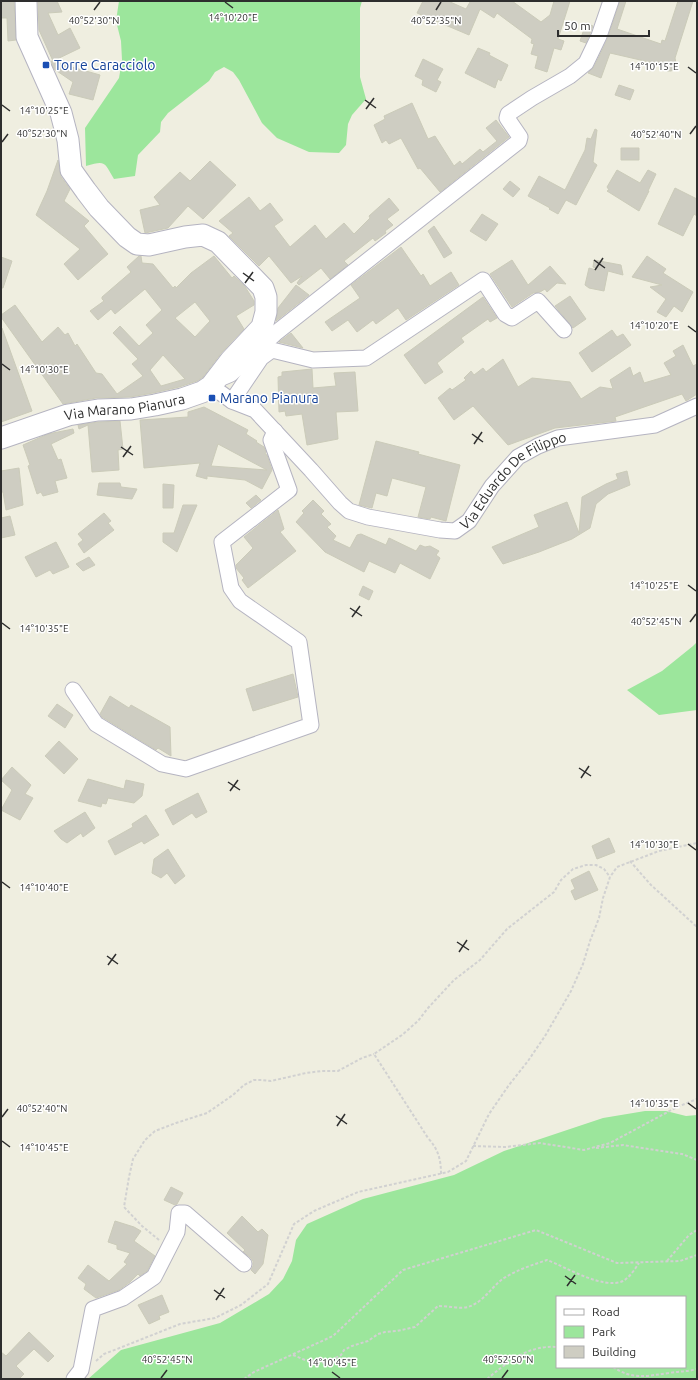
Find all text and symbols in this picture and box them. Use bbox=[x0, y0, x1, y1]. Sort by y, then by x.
text: 14°10'20"E bbox=[208, 12, 258, 23]
scale bar bbox=[558, 12, 649, 38]
text: 40°52'30"N bbox=[69, 15, 119, 26]
text: 40°52'35"N bbox=[411, 15, 461, 26]
text: 50 m bbox=[564, 19, 591, 32]
place label: Torre Caracciolo bbox=[54, 57, 156, 73]
marker: Torre Caracciolo bbox=[41, 60, 51, 70]
text: 14°10'15"E bbox=[629, 61, 679, 72]
text: 14°10'25"E bbox=[19, 105, 69, 116]
text: 40°52'30"N bbox=[17, 128, 67, 139]
text: 40°52'40"N bbox=[631, 129, 681, 140]
text: 14°10'20"E bbox=[629, 320, 679, 331]
text: 14°10'30"E bbox=[19, 364, 69, 375]
place label: Marano Pianura bbox=[220, 390, 319, 406]
street label: Via Marano Pianura bbox=[63, 391, 186, 424]
marker: Marano Pianura bbox=[207, 393, 217, 403]
street label: Via Eduardo De Filippo bbox=[457, 429, 567, 533]
text: 14°10'25"E bbox=[629, 580, 679, 591]
text: 40°52'45"N bbox=[631, 616, 681, 627]
text: 14°10'35"E bbox=[19, 623, 69, 634]
text: 14°10'30"E bbox=[629, 839, 679, 850]
text: 14°10'40"E bbox=[19, 882, 69, 893]
text: 14°10'35"E bbox=[629, 1098, 679, 1109]
text: 40°52'40"N bbox=[17, 1103, 67, 1114]
text: 14°10'45"E bbox=[19, 1142, 69, 1153]
legend bbox=[556, 1296, 686, 1368]
text: Road bbox=[592, 1305, 620, 1318]
text: Park bbox=[592, 1325, 616, 1338]
text: Building bbox=[592, 1345, 636, 1358]
text: 40°52'45"N bbox=[142, 1354, 192, 1365]
text: 40°52'50"N bbox=[483, 1354, 533, 1365]
text: 14°10'45"E bbox=[307, 1357, 357, 1368]

